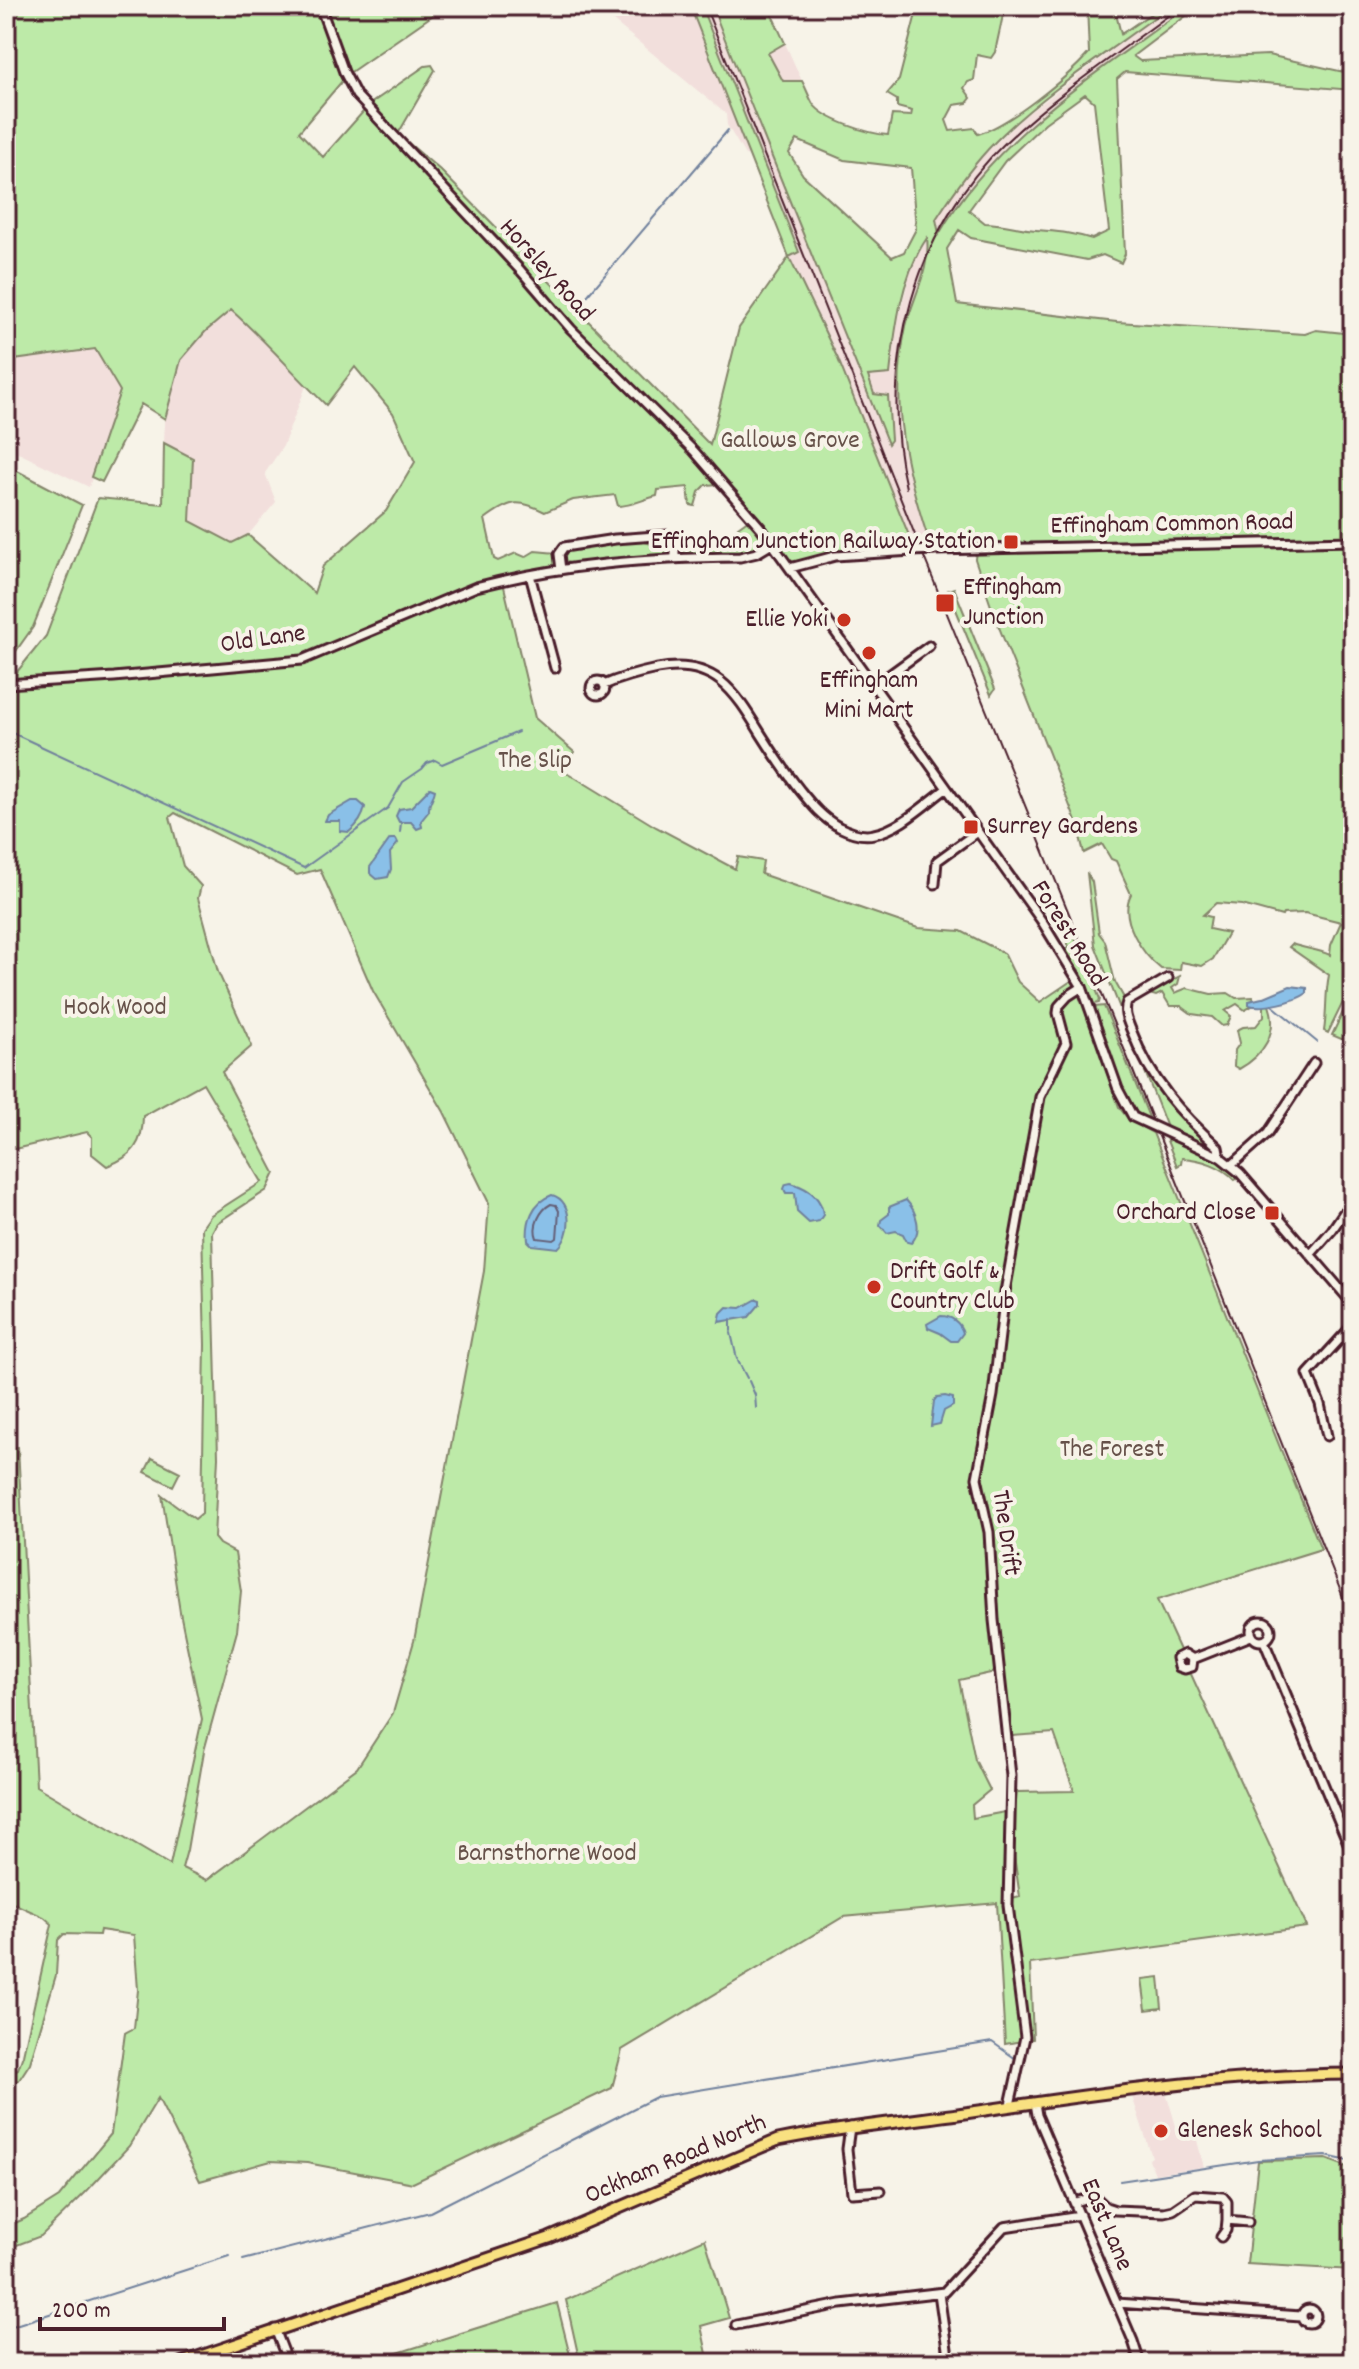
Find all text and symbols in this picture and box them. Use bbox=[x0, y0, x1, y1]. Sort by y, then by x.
street label: Horsley Road bbox=[489, 211, 603, 331]
park label: Gallows Grove bbox=[720, 423, 860, 460]
street label: Effingham Common Road bbox=[1050, 504, 1294, 546]
place label: Effingham Junction Railway Station bbox=[651, 524, 995, 561]
marker: Effingham Junction Railway Station bbox=[1002, 533, 1020, 551]
place label: Effingham Junction bbox=[963, 570, 1062, 637]
marker: Effingham Junction bbox=[934, 592, 956, 614]
place label: Ellie Yoki bbox=[745, 602, 828, 639]
marker: Ellie Yoki bbox=[835, 611, 853, 629]
street label: Old Lane bbox=[218, 616, 308, 664]
marker: Effingham Mini Mart bbox=[860, 644, 878, 662]
place label: Effingham Mini Mart bbox=[820, 663, 918, 730]
park label: The Slip bbox=[498, 743, 572, 780]
place label: Surrey Gardens bbox=[987, 809, 1138, 846]
marker: Surrey Gardens bbox=[962, 818, 980, 836]
street label: Forest Road bbox=[1021, 874, 1115, 994]
park label: Hook Wood bbox=[63, 990, 167, 1027]
place label: Orchard Close bbox=[1116, 1195, 1256, 1232]
marker: Orchard Close bbox=[1263, 1204, 1281, 1222]
place label: Drift Golf & Country Club bbox=[890, 1254, 1015, 1321]
marker: Drift Golf & Country Club bbox=[865, 1278, 883, 1296]
park label: The Forest bbox=[1060, 1432, 1165, 1469]
street label: The Drift bbox=[981, 1488, 1029, 1579]
park label: Barnsthorne Wood bbox=[457, 1836, 637, 1873]
street label: Ockham Road North bbox=[579, 2105, 773, 2215]
place label: Glenesk School bbox=[1177, 2113, 1322, 2150]
marker: Glenesk School bbox=[1152, 2122, 1170, 2140]
street label: East Lane bbox=[1070, 2173, 1142, 2277]
scale bar bbox=[40, 2281, 224, 2331]
text: 200 m bbox=[52, 2295, 111, 2329]

